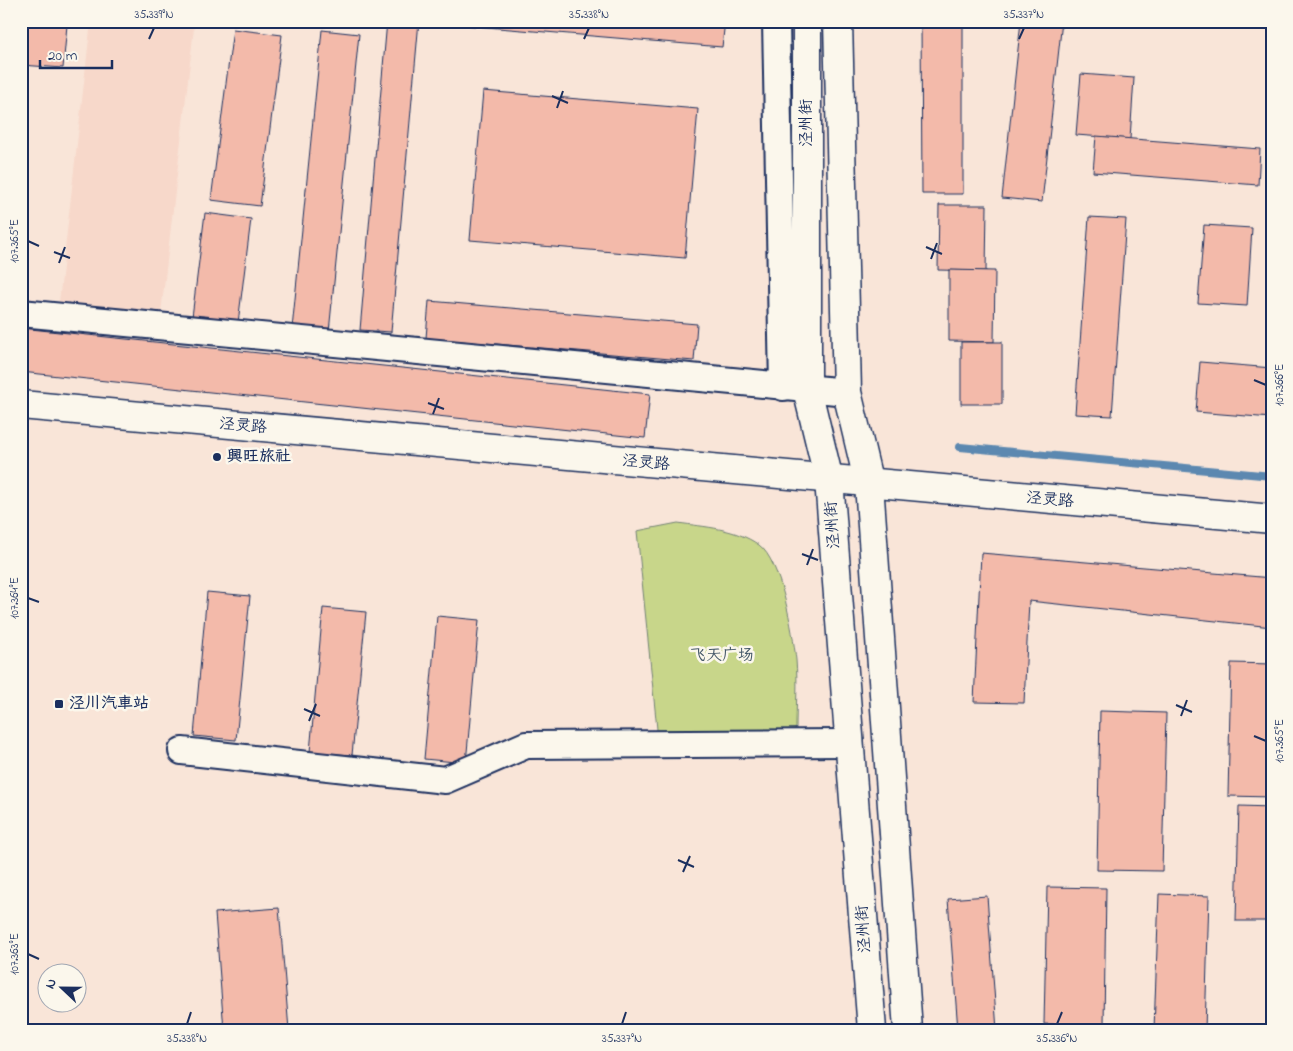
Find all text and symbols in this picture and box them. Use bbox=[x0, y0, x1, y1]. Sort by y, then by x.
text: 35.339°N bbox=[134, 6, 174, 24]
text: 35.338°N bbox=[569, 6, 609, 24]
text: 35.337°N bbox=[1004, 6, 1044, 24]
scale bar bbox=[40, 38, 112, 70]
text: 20 m bbox=[48, 45, 78, 67]
street label: 泾州街 bbox=[795, 99, 819, 147]
text: 107.365°E bbox=[6, 219, 24, 263]
text: 107.366°E bbox=[1271, 364, 1289, 406]
street label: 泾灵路 bbox=[218, 412, 268, 440]
place label: 興旺旅社 bbox=[227, 445, 291, 469]
street label: 泾灵路 bbox=[621, 449, 671, 477]
marker: 興旺旅社 bbox=[211, 451, 223, 463]
street label: 泾灵路 bbox=[1025, 486, 1075, 514]
street label: 泾州街 bbox=[819, 500, 847, 550]
text: 107.364°E bbox=[6, 577, 24, 619]
park label: 飞天广场 bbox=[690, 644, 754, 668]
place label: 泾川汽車站 bbox=[69, 692, 149, 716]
marker: 泾川汽車站 bbox=[53, 698, 65, 710]
text: 107.365°E bbox=[1271, 719, 1289, 763]
street label: 泾州街 bbox=[850, 904, 878, 954]
text: 107.363°E bbox=[6, 933, 24, 975]
north arrow bbox=[38, 964, 88, 1014]
text: N bbox=[40, 975, 63, 992]
text: 35.338°N bbox=[167, 1030, 207, 1048]
text: 35.337°N bbox=[602, 1030, 642, 1048]
text: 35.336°N bbox=[1037, 1030, 1077, 1048]

